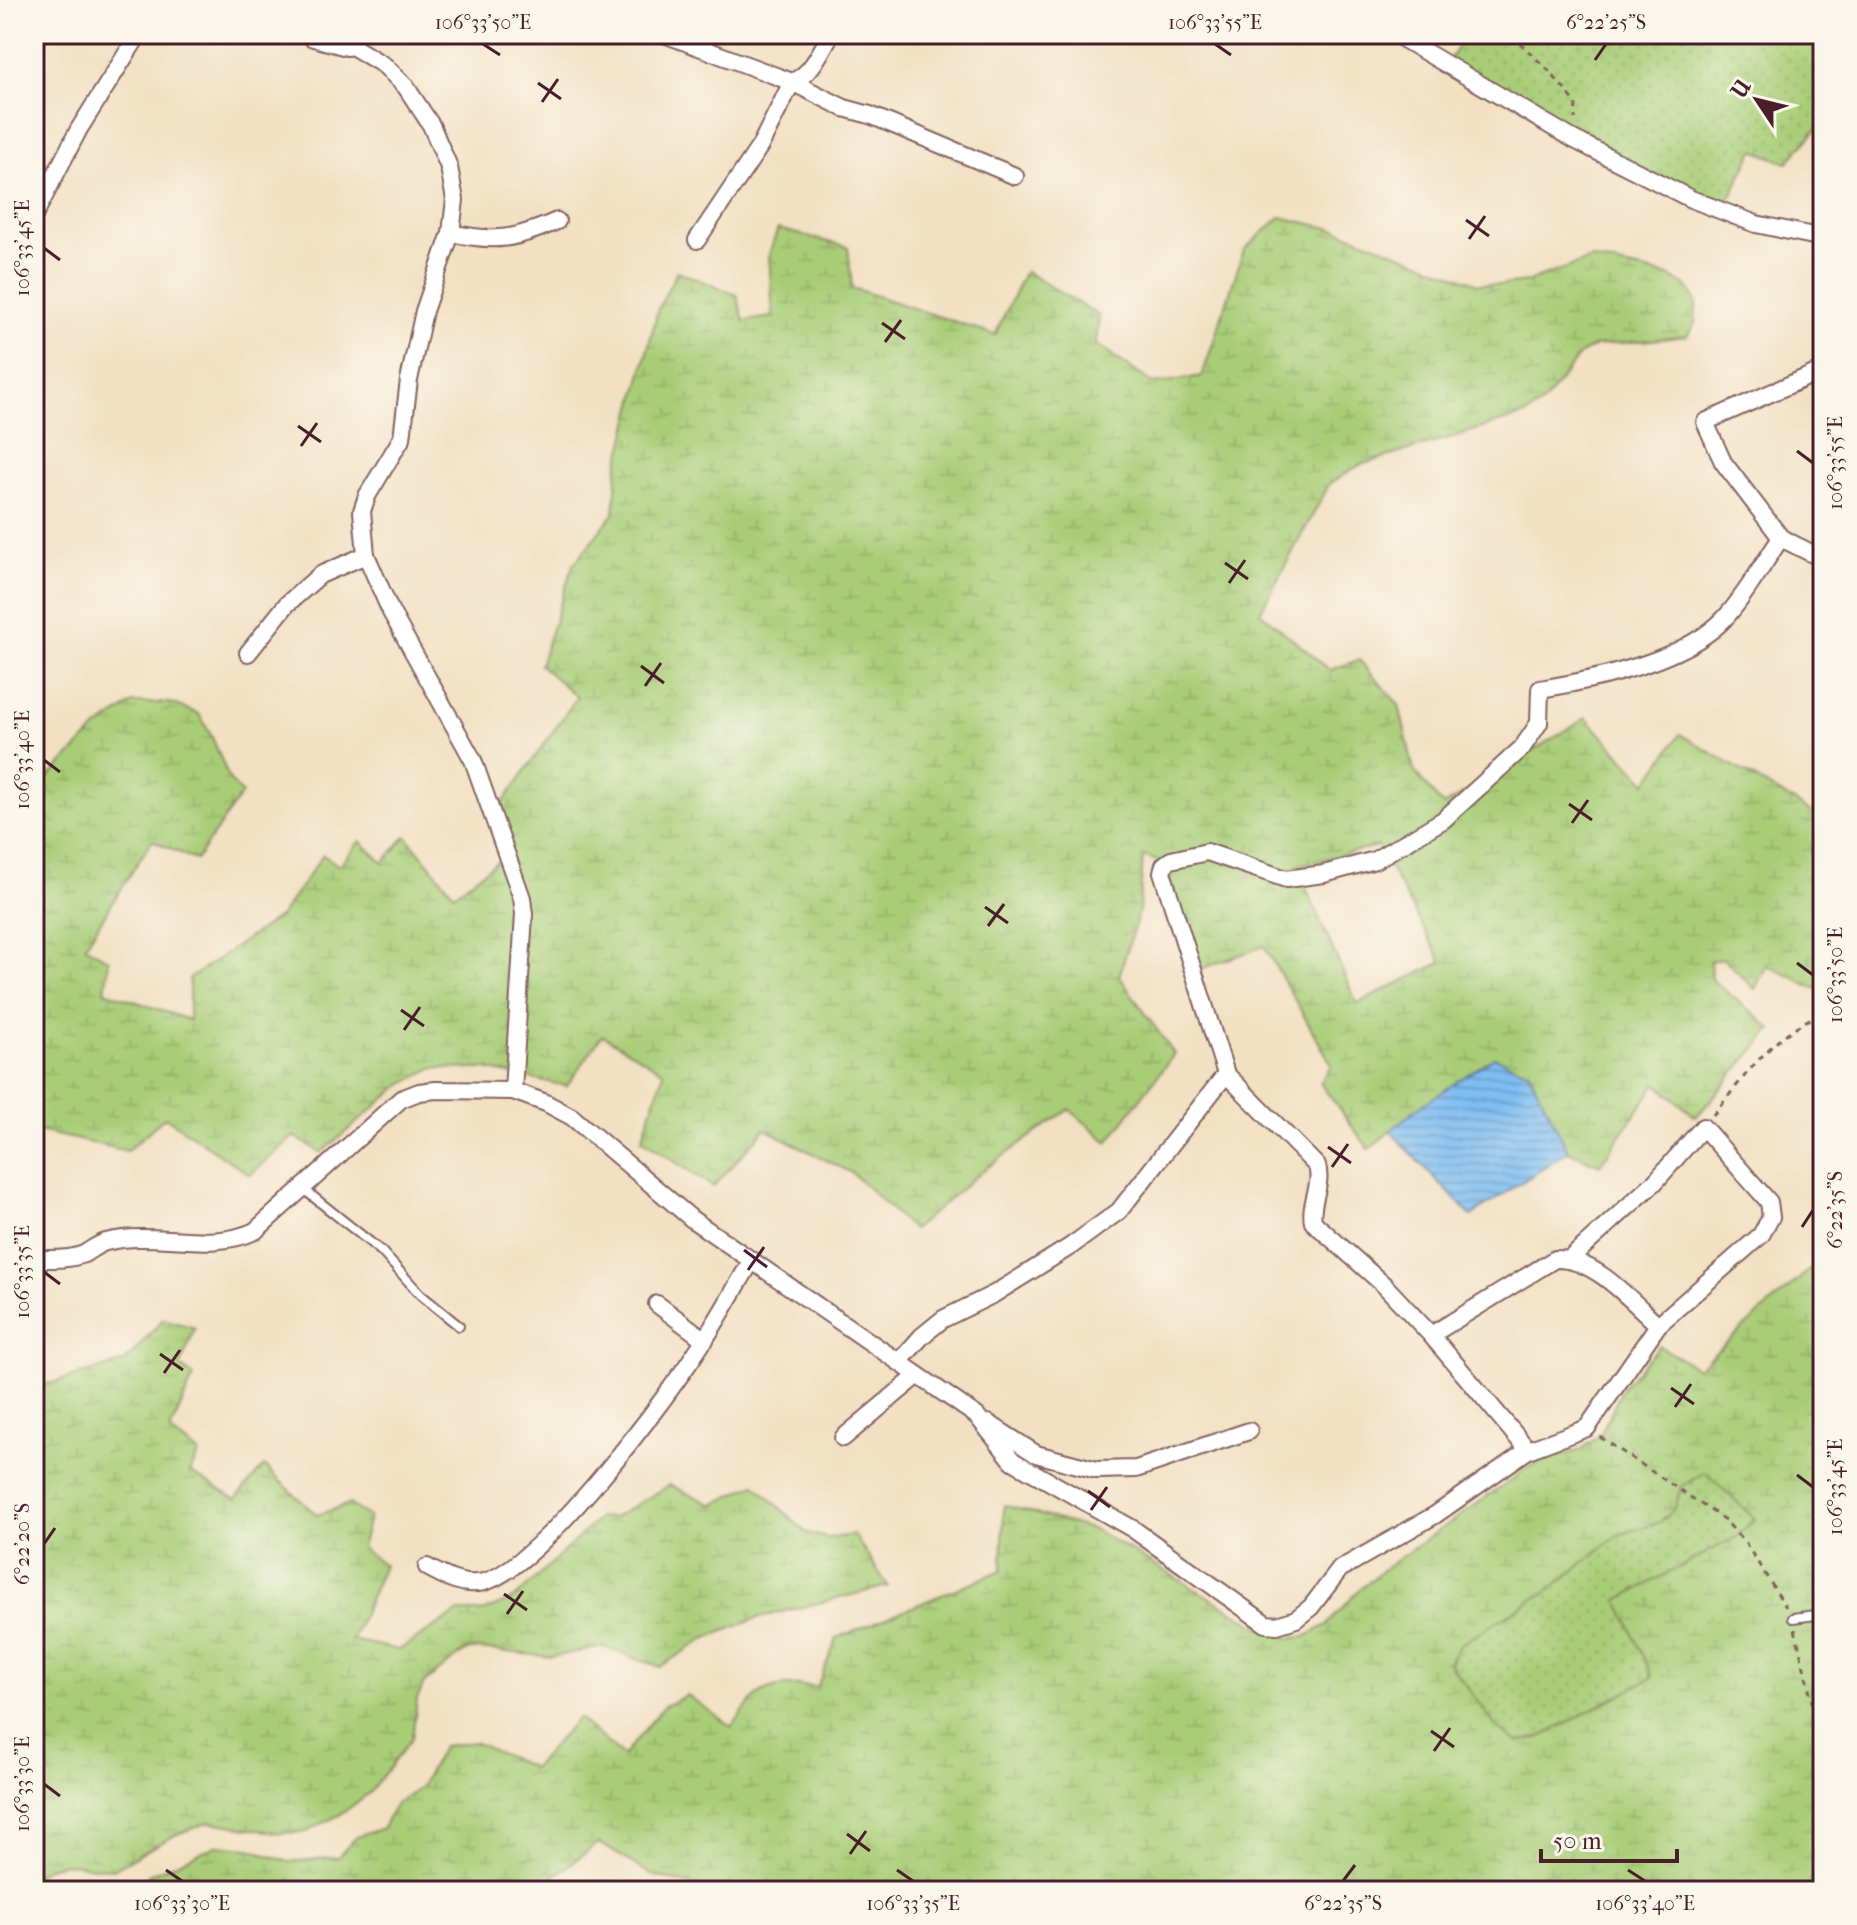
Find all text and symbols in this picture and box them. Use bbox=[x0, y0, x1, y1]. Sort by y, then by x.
text: 106°33'50"E bbox=[435, 11, 531, 34]
text: 106°33'55"E bbox=[1168, 11, 1262, 34]
text: 6°22'25"S bbox=[1566, 11, 1646, 34]
north arrow bbox=[1717, 60, 1797, 140]
text: U bbox=[1725, 74, 1758, 104]
text: 106°33'45"E bbox=[11, 200, 34, 296]
text: 106°33'55"E bbox=[1824, 416, 1847, 510]
text: 106°33'40"E bbox=[11, 710, 34, 810]
text: 106°33'50"E bbox=[1824, 927, 1847, 1023]
text: 6°22'35"S bbox=[1824, 1171, 1847, 1249]
text: 106°33'35"E bbox=[11, 1225, 34, 1319]
text: 106°33'45"E bbox=[1824, 1439, 1847, 1535]
text: 6°22'20"S bbox=[11, 1503, 34, 1585]
text: 106°33'30"E bbox=[11, 1736, 34, 1832]
scale bar bbox=[1541, 1813, 1677, 1863]
text: 50 m bbox=[1553, 1827, 1602, 1855]
text: 106°33'30"E bbox=[134, 1892, 230, 1915]
text: 106°33'35"E bbox=[866, 1892, 960, 1915]
text: 6°22'35"S bbox=[1304, 1892, 1382, 1915]
text: 106°33'40"E bbox=[1595, 1892, 1695, 1915]

